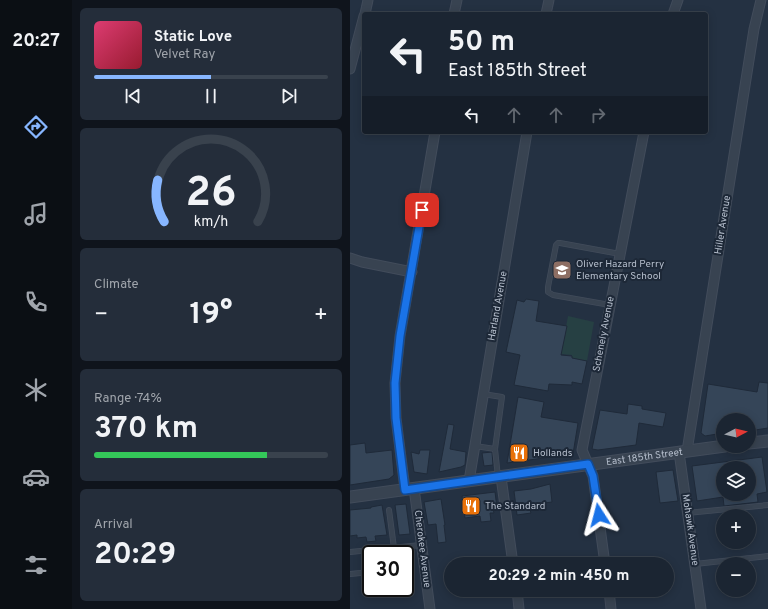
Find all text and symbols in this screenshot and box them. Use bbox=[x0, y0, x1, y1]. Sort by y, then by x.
text: 50 m bbox=[448, 25, 515, 61]
text: Static Love bbox=[154, 28, 232, 47]
icon: left bbox=[382, 28, 434, 80]
text: 20:27 bbox=[12, 30, 60, 53]
text: Velvet Ray bbox=[154, 47, 215, 63]
text: East 185th Street bbox=[448, 60, 587, 83]
icon: previous bbox=[122, 85, 144, 107]
icon: pause bbox=[200, 85, 222, 107]
icon: next bbox=[278, 85, 300, 107]
icon: left bbox=[461, 104, 483, 126]
icon: ahead bbox=[503, 104, 525, 126]
icon: ahead bbox=[545, 104, 567, 126]
icon: right bbox=[587, 104, 609, 126]
icon: directions bbox=[22, 113, 50, 141]
text: 26 bbox=[186, 168, 237, 221]
pin bbox=[405, 193, 439, 227]
street label: Hiller Avenue bbox=[712, 195, 734, 255]
icon: arrive bbox=[411, 199, 433, 221]
icon: music bbox=[22, 200, 50, 228]
text: km/h bbox=[194, 213, 228, 231]
place label: Oliver Hazard Perry Elementary School bbox=[576, 258, 664, 283]
school or university icon: Oliver Hazard Perry Elementary School bbox=[551, 259, 573, 281]
street label: Harland Avenue bbox=[485, 270, 511, 342]
text: Climate bbox=[94, 277, 139, 293]
icon: phone bbox=[22, 288, 50, 316]
street label: Schenely Avenue bbox=[590, 295, 618, 373]
text: 19° bbox=[190, 297, 232, 334]
text: − bbox=[94, 302, 108, 329]
text: + bbox=[314, 302, 328, 329]
icon: climate bbox=[22, 376, 50, 404]
text: Range · 74% bbox=[94, 391, 162, 407]
text: 370 km bbox=[94, 411, 198, 448]
north arrow bbox=[716, 413, 756, 453]
map controls bbox=[716, 413, 756, 597]
restaurant icon: Hollands bbox=[508, 442, 530, 464]
street label: East 185th Street bbox=[605, 445, 684, 469]
place label: Hollands bbox=[533, 447, 573, 460]
button: layers bbox=[716, 461, 756, 501]
icon: car bbox=[22, 463, 50, 491]
street label: Mohawk Avenue bbox=[679, 493, 701, 567]
position arrow bbox=[578, 494, 620, 536]
restaurant icon: The Standard bbox=[460, 495, 482, 517]
place label: The Standard bbox=[485, 500, 545, 513]
street label: Cherokee Avenue bbox=[411, 509, 433, 589]
button: + bbox=[716, 509, 756, 549]
text: Arrival bbox=[94, 517, 133, 533]
text: 20:29 bbox=[94, 537, 176, 574]
speed limit sign: 30 bbox=[362, 545, 414, 597]
icon: filters bbox=[22, 551, 50, 579]
button: − bbox=[716, 557, 756, 597]
text: 20:29 · 2 min · 450 m bbox=[489, 567, 629, 586]

